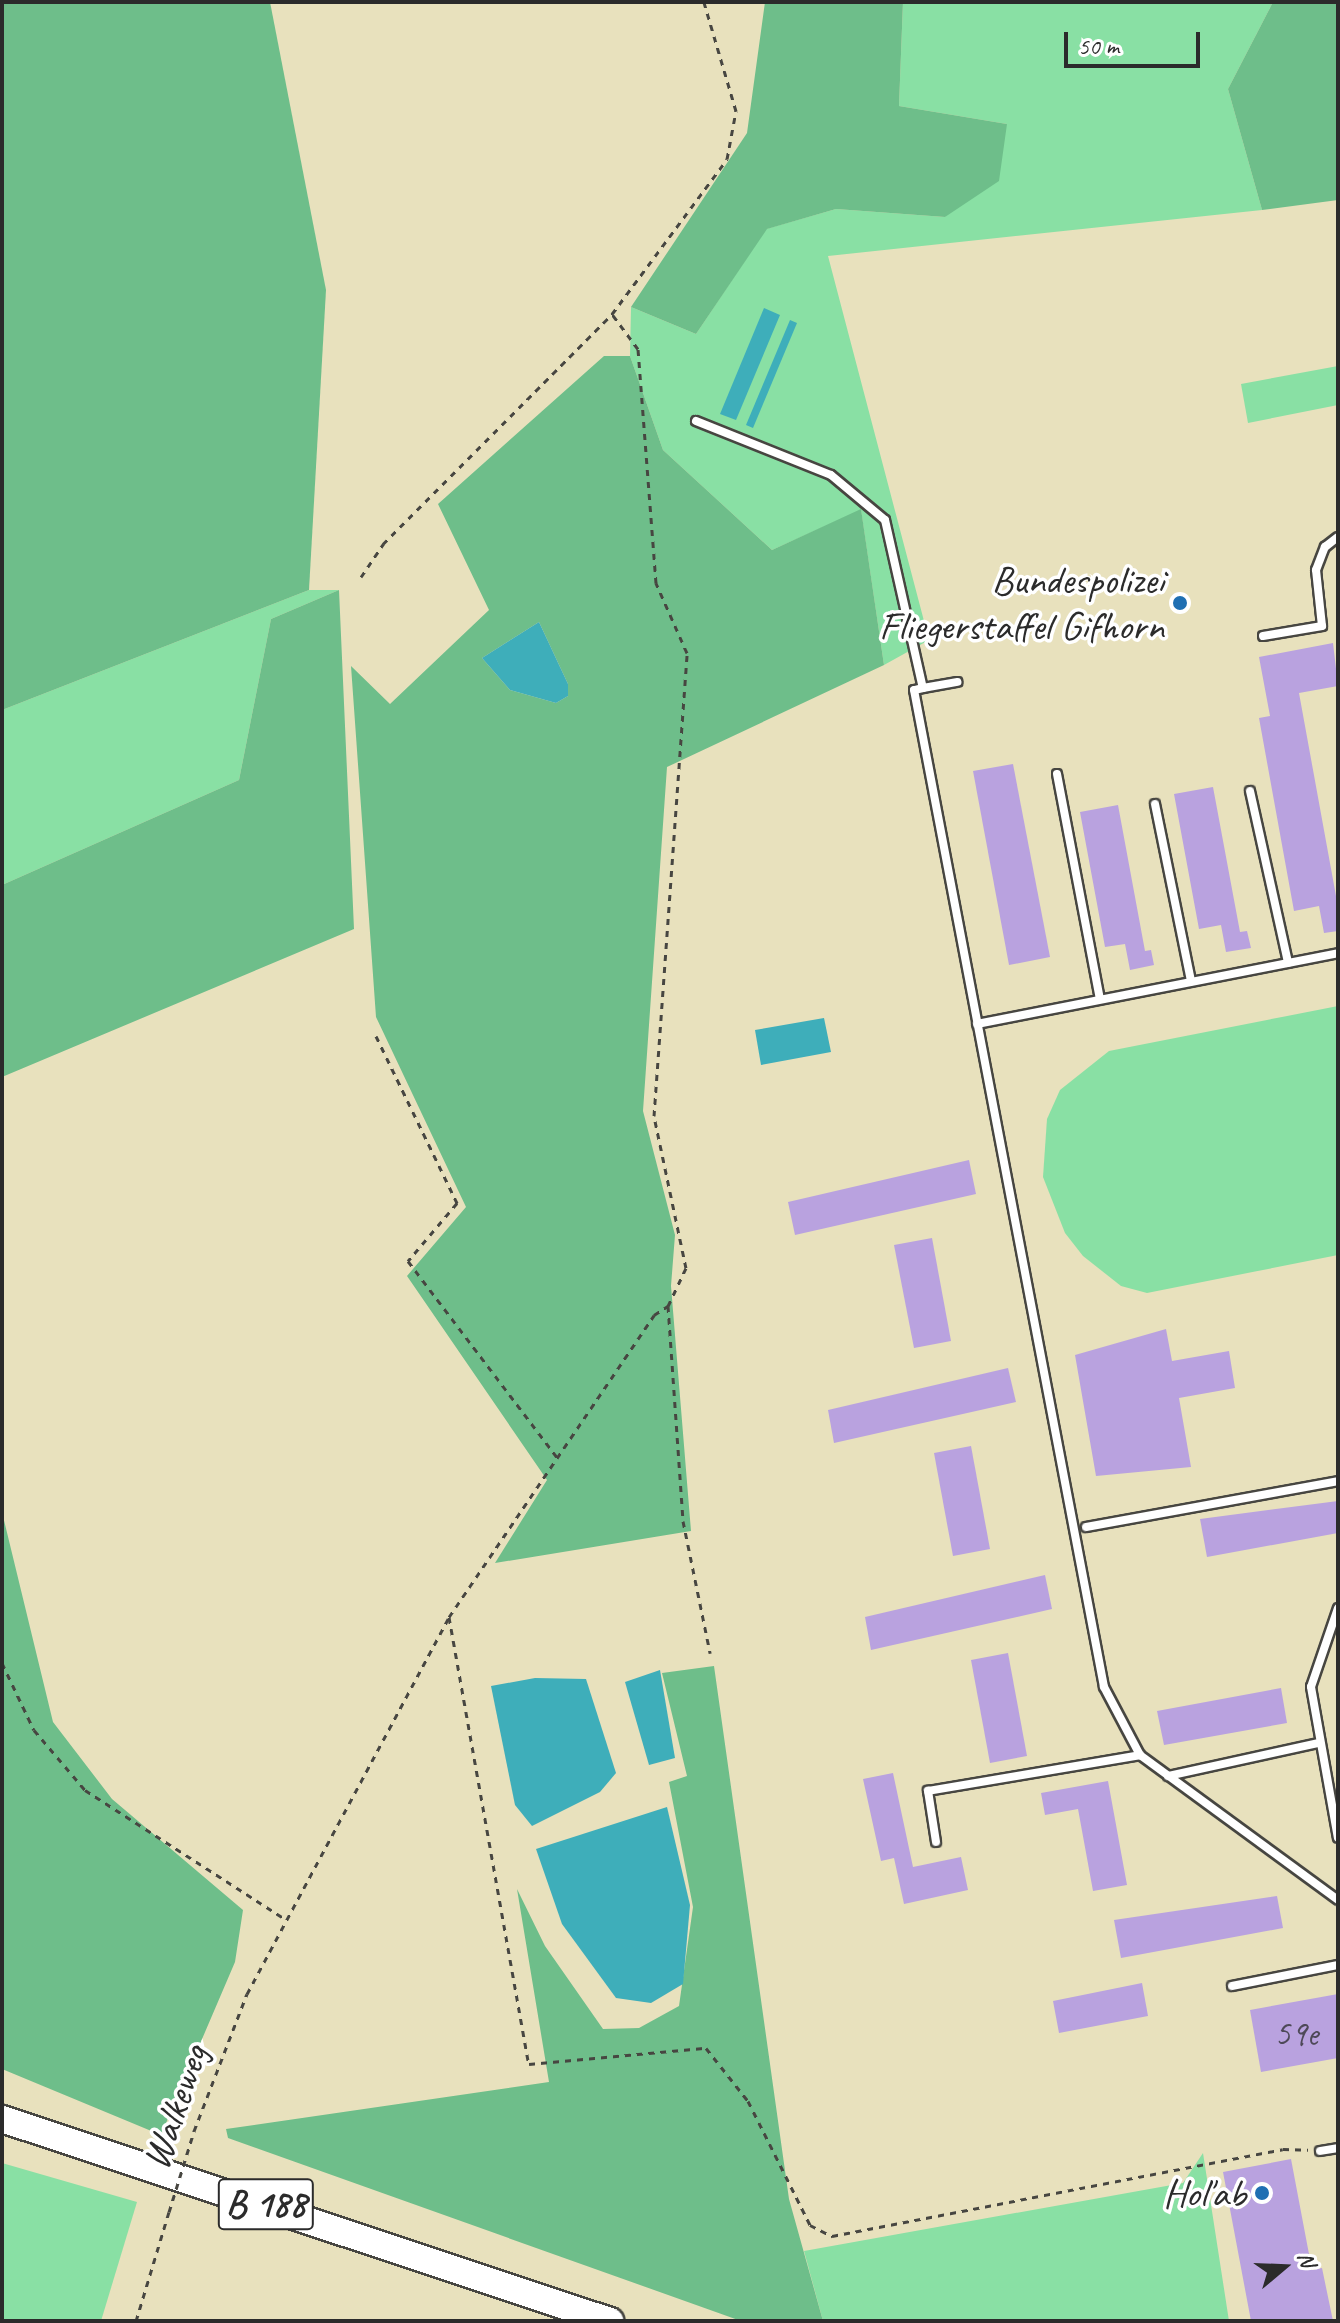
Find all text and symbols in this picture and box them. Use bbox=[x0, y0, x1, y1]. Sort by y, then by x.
scale bar bbox=[1068, 16, 1204, 66]
text: 50 m bbox=[1078, 31, 1119, 61]
place label: Bundespolizei Fliegerstaffel Gifhorn bbox=[878, 556, 1164, 650]
marker: Bundespolizei Fliegerstaffel Gifhorn bbox=[1171, 594, 1189, 612]
house number: 59e bbox=[1274, 2012, 1318, 2056]
street label: Walkeweg bbox=[131, 2038, 219, 2176]
place label: Hol'ab bbox=[1163, 2169, 1246, 2217]
road number: B 188 bbox=[216, 2170, 316, 2238]
marker: Hol'ab bbox=[1253, 2184, 1271, 2202]
north arrow bbox=[1244, 2227, 1324, 2307]
text: N bbox=[1291, 2248, 1322, 2270]

